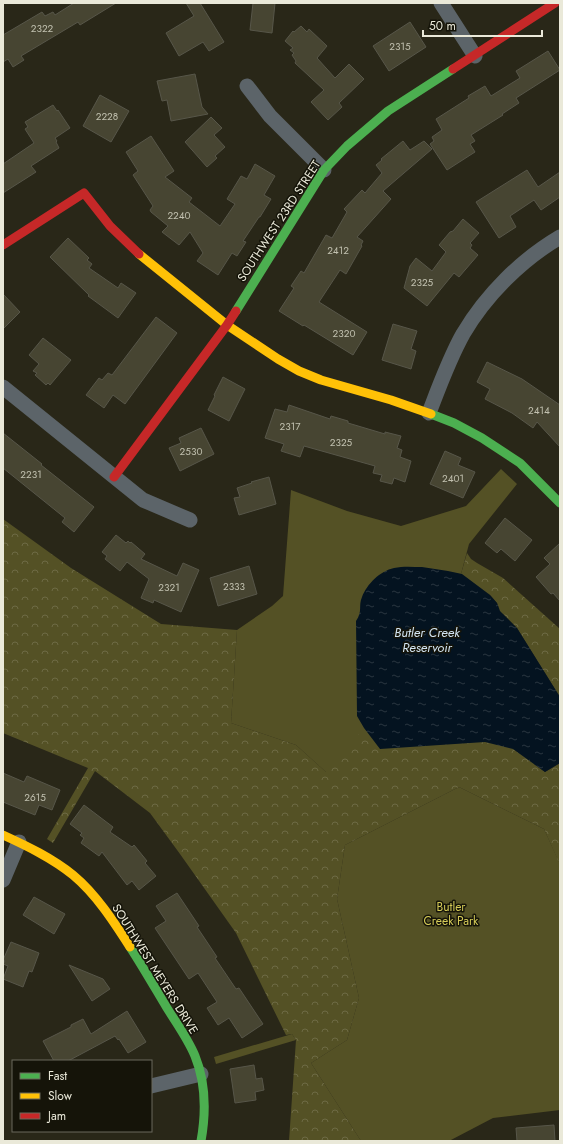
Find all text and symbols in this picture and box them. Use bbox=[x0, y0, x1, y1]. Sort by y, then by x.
scale bar bbox=[423, 12, 542, 38]
text: 50 m bbox=[429, 17, 456, 35]
house number: 2322 bbox=[31, 21, 54, 36]
house number: 2315 bbox=[389, 39, 411, 54]
house number: 2228 bbox=[96, 109, 118, 124]
street label: SOUTHWEST 23RD STREET bbox=[233, 156, 325, 285]
house number: 2240 bbox=[167, 208, 191, 223]
house number: 2412 bbox=[327, 243, 349, 258]
house number: 2325 bbox=[411, 275, 434, 290]
house number: 2320 bbox=[333, 326, 355, 341]
house number: 2414 bbox=[528, 403, 550, 418]
house number: 2317 bbox=[280, 419, 301, 434]
house number: 2325 bbox=[330, 435, 353, 450]
house number: 2530 bbox=[180, 444, 202, 459]
house number: 2231 bbox=[20, 467, 42, 482]
house number: 2401 bbox=[442, 471, 464, 486]
house number: 2333 bbox=[223, 579, 246, 594]
house number: 2321 bbox=[158, 580, 180, 595]
water label: Butler Creek Reservoir bbox=[394, 623, 460, 657]
house number: 2615 bbox=[24, 790, 46, 805]
park label: Butler Creek Park bbox=[424, 898, 479, 930]
street label: SOUTHWEST MEYERS DRIVE bbox=[107, 900, 203, 1038]
legend bbox=[12, 1060, 152, 1132]
text: Fast bbox=[48, 1067, 67, 1085]
text: Slow bbox=[48, 1087, 73, 1105]
text: Jam bbox=[46, 1107, 66, 1125]

